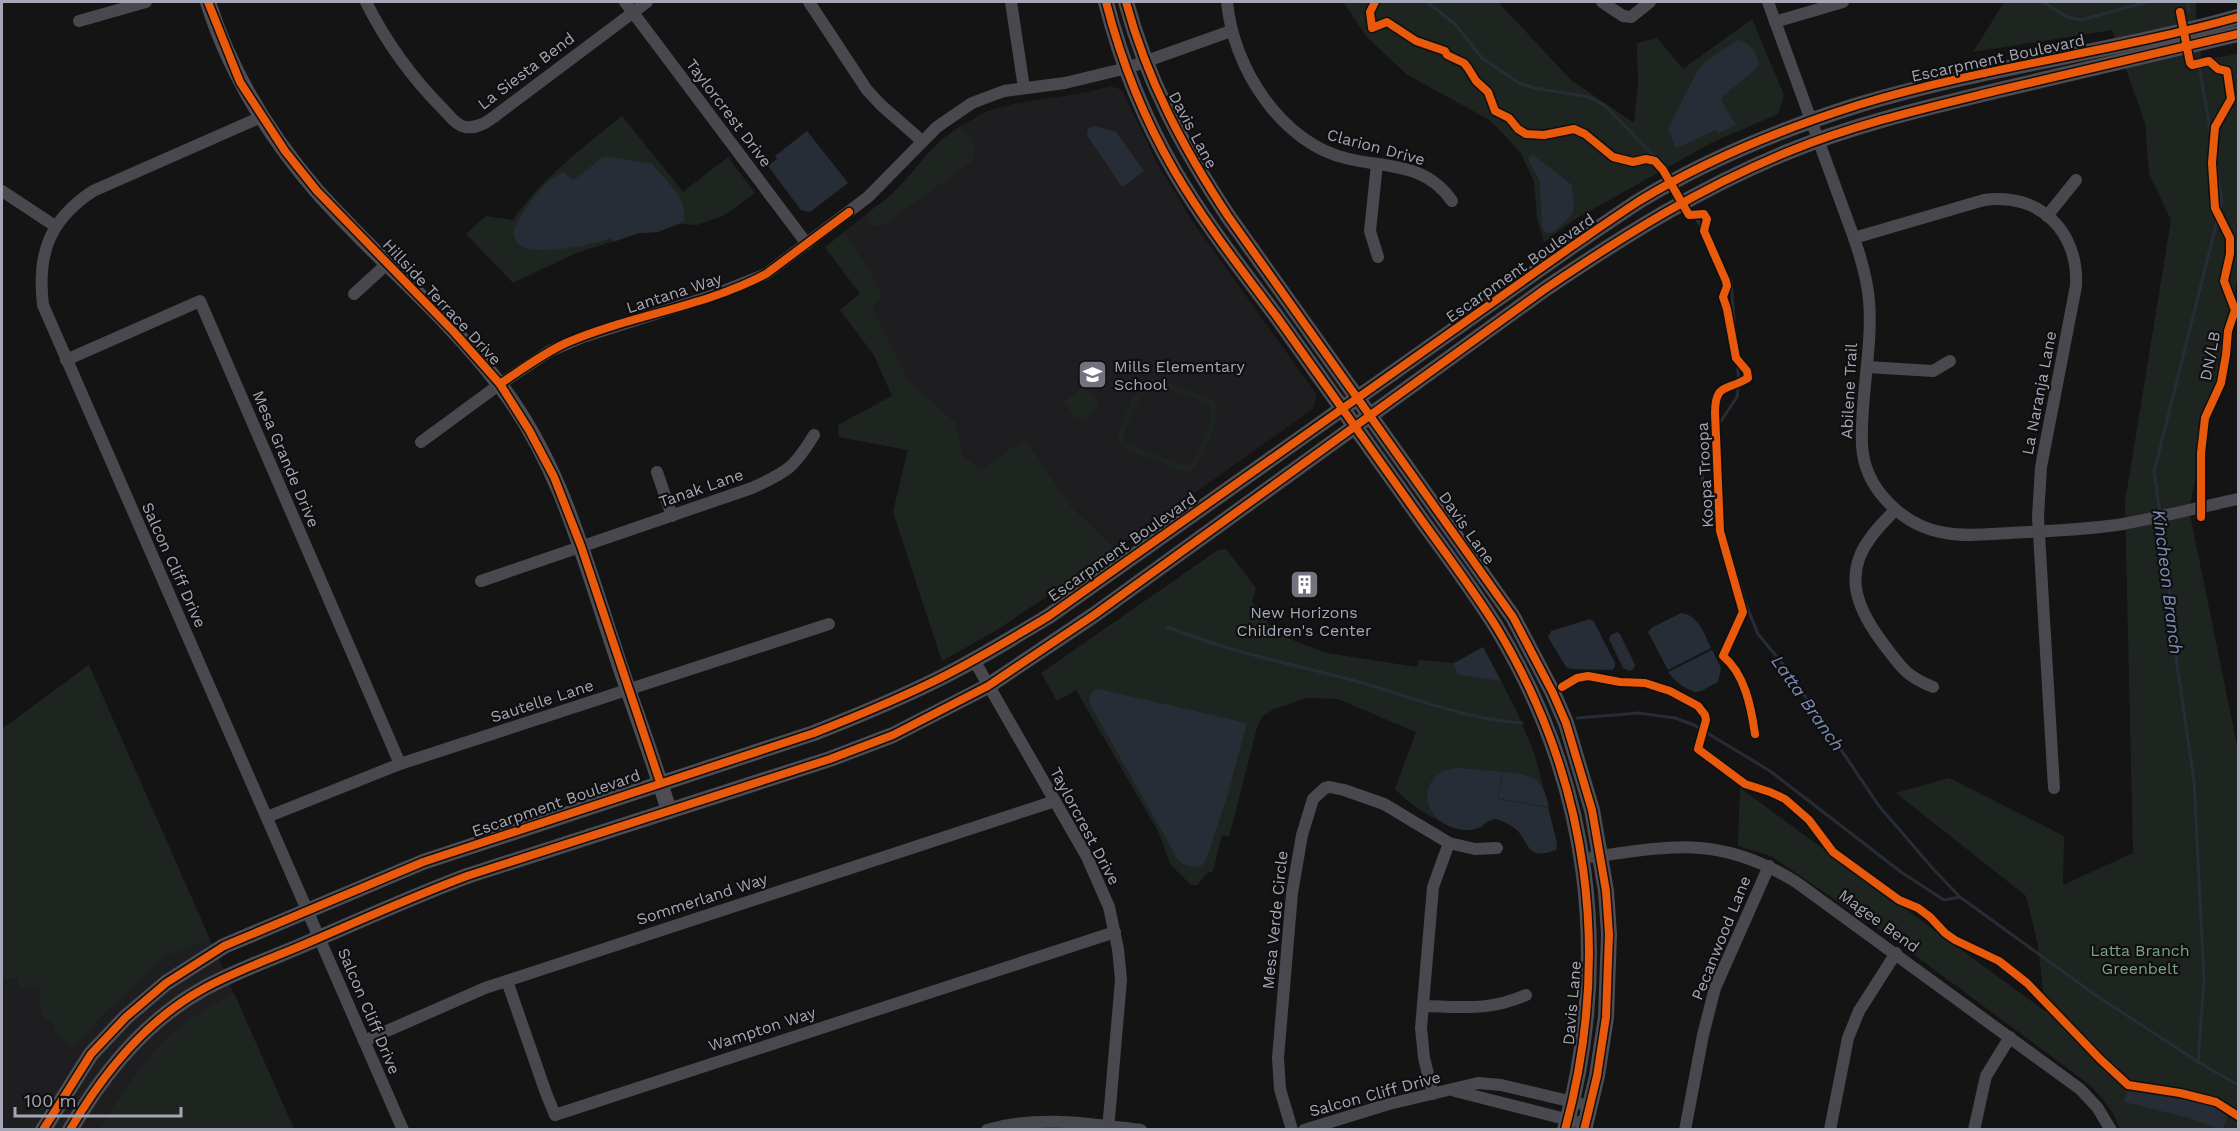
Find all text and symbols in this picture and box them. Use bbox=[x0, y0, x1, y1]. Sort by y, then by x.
street label: La Siesta Bend bbox=[474, 28, 578, 114]
street label: Escarpment Boulevard bbox=[1909, 30, 2087, 86]
street label: Taylorcrest Drive bbox=[682, 55, 776, 171]
street label: Davis Lane bbox=[1165, 88, 1221, 172]
street label: Clarion Drive bbox=[1325, 125, 1427, 169]
street label: Escarpment Boulevard bbox=[1442, 209, 1598, 327]
street label: Hillside Terrace Drive bbox=[379, 235, 505, 369]
street label: Lantana Way bbox=[624, 268, 725, 317]
street label: La Naranja Lane bbox=[2018, 329, 2060, 457]
street label: DN/LB bbox=[2196, 330, 2224, 382]
street label: Abilene Trail bbox=[1837, 342, 1861, 440]
place label: Mills Elementary School bbox=[1114, 357, 1245, 394]
school or university icon: Mills Elementary School bbox=[1077, 359, 1109, 391]
street label: Mesa Grande Drive bbox=[249, 388, 323, 530]
street label: Koopa Troopa bbox=[1693, 422, 1717, 528]
street label: Tanak Lane bbox=[656, 465, 746, 511]
street label: Escarpment Boulevard bbox=[1044, 488, 1200, 606]
street label: Davis Lane bbox=[1435, 488, 1499, 568]
street label: Salcon Cliff Drive bbox=[138, 499, 210, 631]
water label: Kincheon Branch bbox=[2149, 508, 2187, 656]
building icon: New Horizons Children's Center bbox=[1288, 568, 1320, 600]
place label: New Horizons Children's Center bbox=[1237, 603, 1372, 640]
water label: Latta Branch bbox=[1767, 651, 1849, 755]
street label: Sautelle Lane bbox=[488, 675, 596, 727]
street label: Taylorcrest Drive bbox=[1046, 764, 1124, 888]
street label: Escarpment Boulevard bbox=[469, 765, 643, 841]
street label: Mesa Verde Circle bbox=[1258, 850, 1292, 990]
street label: Sommerland Way bbox=[634, 869, 771, 929]
street label: Pecanwood Lane bbox=[1687, 873, 1755, 1003]
street label: Magee Bend bbox=[1835, 885, 1923, 957]
park label: Latta Branch Greenbelt bbox=[2090, 941, 2190, 978]
street label: Salcon Cliff Drive bbox=[334, 945, 404, 1077]
street label: Davis Lane bbox=[1559, 960, 1585, 1046]
street label: Wampton Way bbox=[706, 1002, 819, 1055]
street label: Salcon Cliff Drive bbox=[1307, 1067, 1443, 1121]
scale bar bbox=[15, 1080, 182, 1118]
text: 100 m bbox=[24, 1090, 77, 1111]

